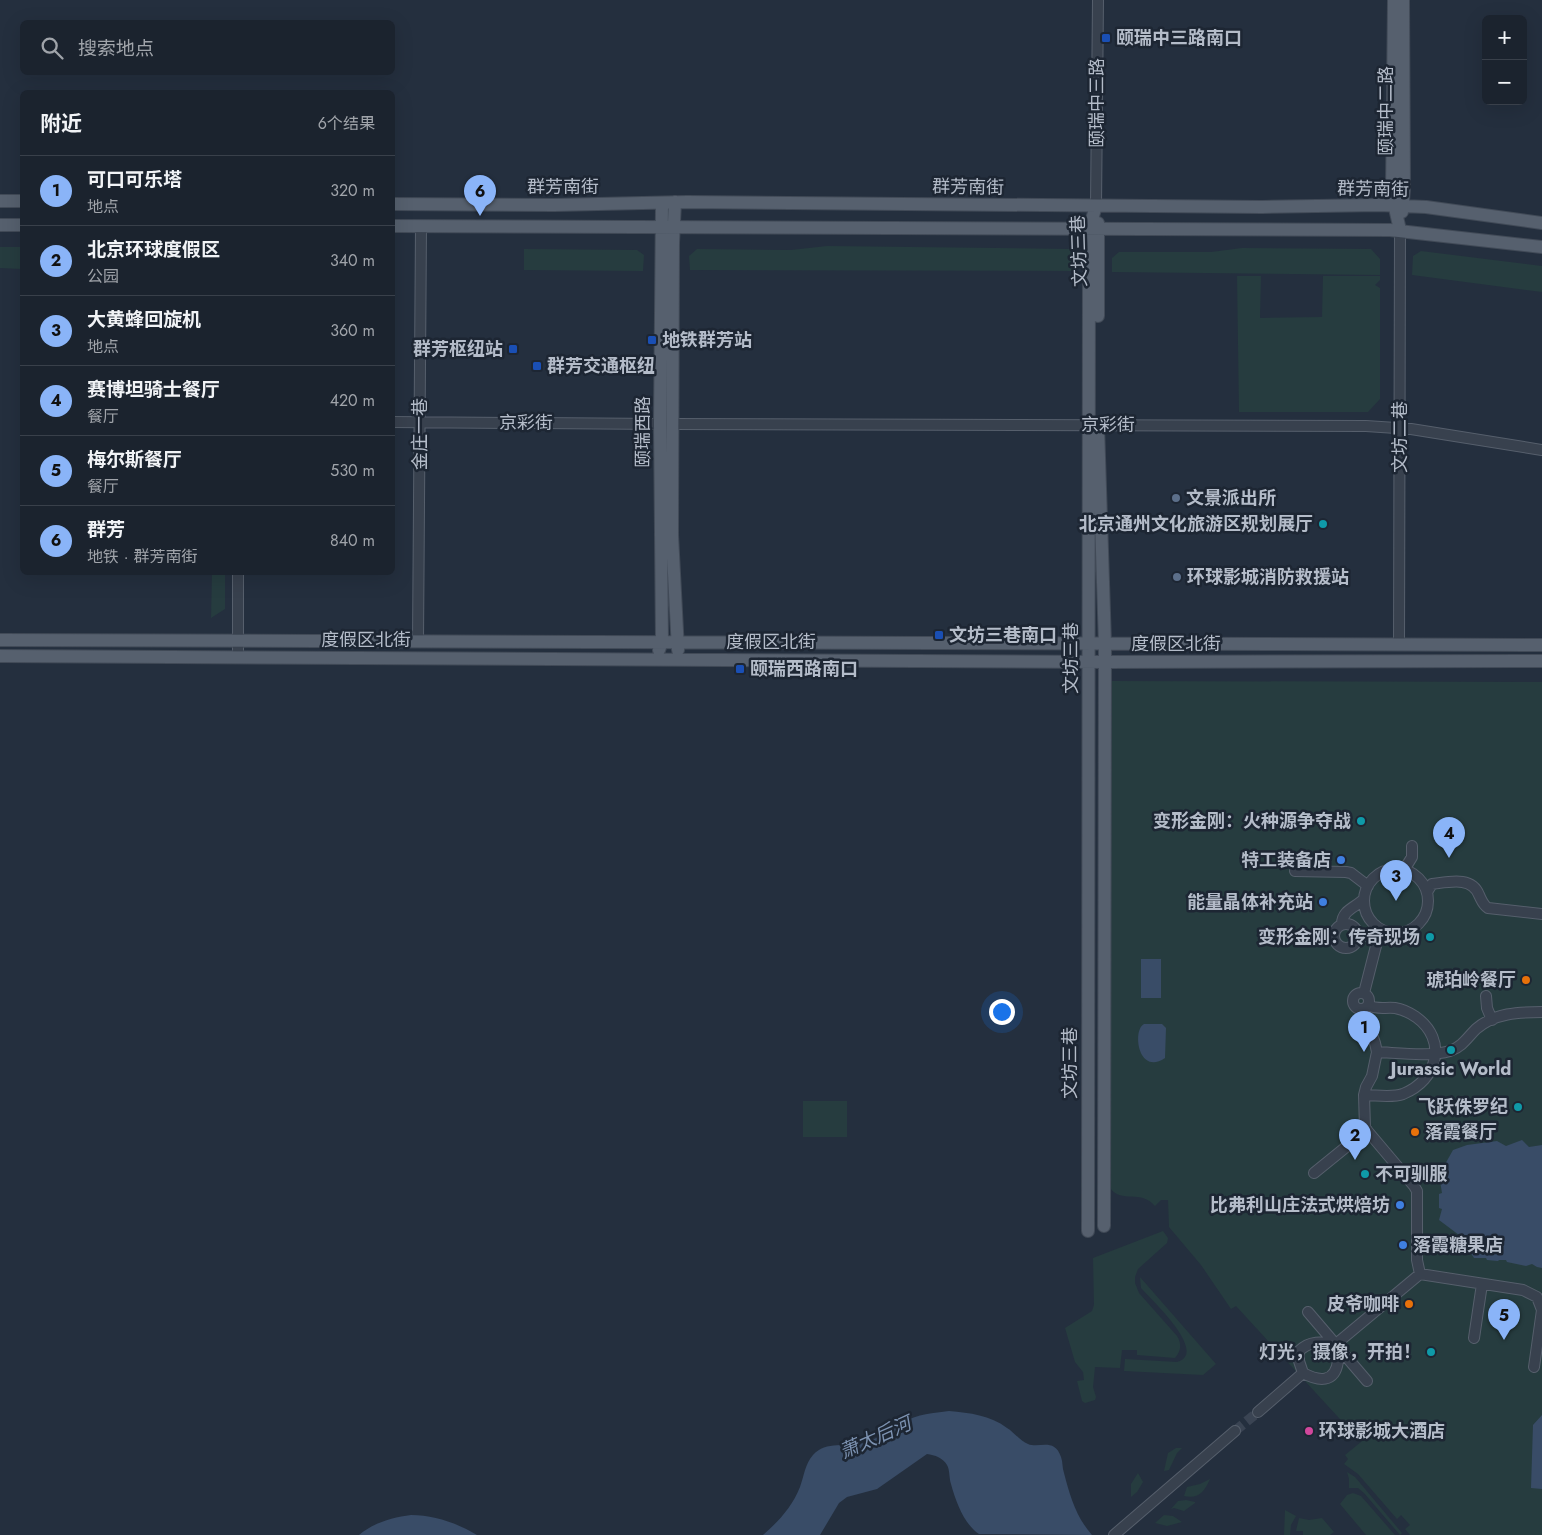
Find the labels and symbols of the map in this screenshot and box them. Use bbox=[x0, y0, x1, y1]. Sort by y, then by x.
place label: 颐瑞中三路南口 bbox=[1116, 25, 1242, 51]
marker: 颐瑞中三路南口 bbox=[1100, 32, 1112, 44]
street label: 颐瑞中三路 bbox=[1084, 58, 1110, 148]
street label: 颐瑞中二路 bbox=[1373, 66, 1399, 156]
street label: 群芳南街 bbox=[932, 173, 1004, 201]
street label: 群芳南街 bbox=[527, 174, 599, 200]
pin: 6 bbox=[464, 175, 496, 216]
street label: 群芳南街 bbox=[1337, 175, 1409, 203]
street label: 文坊三巷 bbox=[1065, 215, 1093, 287]
place label: 地铁群芳站 bbox=[662, 327, 752, 353]
marker: 地铁群芳站 bbox=[646, 334, 658, 346]
place label: 群芳枢纽站 bbox=[413, 336, 503, 362]
marker: 群芳枢纽站 bbox=[507, 343, 519, 355]
place label: 群芳交通枢纽 bbox=[547, 353, 655, 379]
marker: 群芳交通枢纽 bbox=[531, 360, 543, 372]
street label: 颐瑞西路 bbox=[630, 396, 656, 468]
street label: 金庄一巷 bbox=[407, 398, 433, 470]
street label: 文坊二巷 bbox=[1387, 401, 1413, 473]
street label: 京彩街 bbox=[499, 410, 553, 436]
street label: 京彩街 bbox=[1081, 412, 1135, 438]
place label: 文景派出所 bbox=[1186, 485, 1276, 511]
marker: 文景派出所 bbox=[1170, 492, 1182, 504]
place label: 北京通州文化旅游区规划展厅 bbox=[1079, 511, 1313, 537]
marker: 北京通州文化旅游区规划展厅 bbox=[1317, 518, 1329, 530]
place label: 环球影城消防救援站 bbox=[1187, 564, 1349, 590]
marker: 环球影城消防救援站 bbox=[1171, 571, 1183, 583]
place label: 文坊三巷南口 bbox=[949, 622, 1057, 648]
street label: 文坊三巷 bbox=[1058, 622, 1084, 694]
street label: 度假区北街 bbox=[321, 627, 411, 653]
street label: 度假区北街 bbox=[726, 629, 816, 655]
marker: 文坊三巷南口 bbox=[933, 629, 945, 641]
street label: 度假区北街 bbox=[1131, 631, 1221, 657]
place label: 颐瑞西路南口 bbox=[750, 656, 858, 682]
marker: 颐瑞西路南口 bbox=[734, 663, 746, 675]
place label: 变形金刚：火种源争夺战 bbox=[1153, 808, 1351, 834]
marker: 变形金刚：火种源争夺战 bbox=[1355, 815, 1367, 827]
pin: 4 bbox=[1433, 817, 1465, 858]
place label: 特工装备店 bbox=[1241, 847, 1331, 873]
marker: 特工装备店 bbox=[1335, 854, 1347, 866]
pin: 3 bbox=[1380, 860, 1412, 901]
place label: 能量晶体补充站 bbox=[1187, 889, 1313, 915]
marker: 能量晶体补充站 bbox=[1317, 896, 1329, 908]
place label: 变形金刚：传奇现场 bbox=[1258, 924, 1420, 950]
marker: 变形金刚：传奇现场 bbox=[1424, 931, 1436, 943]
place label: 琥珀岭餐厅 bbox=[1426, 967, 1516, 993]
marker: 琥珀岭餐厅 bbox=[1520, 974, 1532, 986]
your location bbox=[989, 999, 1015, 1025]
pin: 1 bbox=[1348, 1011, 1380, 1052]
street label: 文坊三巷 bbox=[1057, 1027, 1083, 1099]
marker: Jurassic World bbox=[1445, 1044, 1457, 1056]
place label: Jurassic World bbox=[1388, 1056, 1511, 1082]
place label: 飞跃侏罗纪 bbox=[1418, 1094, 1508, 1120]
marker: 飞跃侏罗纪 bbox=[1512, 1101, 1524, 1113]
pin: 2 bbox=[1339, 1119, 1371, 1160]
place label: 落霞餐厅 bbox=[1425, 1119, 1497, 1145]
marker: 落霞餐厅 bbox=[1409, 1126, 1421, 1138]
place label: 不可驯服 bbox=[1375, 1161, 1448, 1187]
marker: 不可驯服 bbox=[1359, 1168, 1371, 1180]
place label: 比弗利山庄法式烘焙坊 bbox=[1210, 1192, 1390, 1218]
marker: 比弗利山庄法式烘焙坊 bbox=[1394, 1199, 1406, 1211]
place label: 落霞糖果店 bbox=[1413, 1232, 1503, 1258]
marker: 落霞糖果店 bbox=[1397, 1239, 1409, 1251]
place label: 皮爷咖啡 bbox=[1327, 1291, 1399, 1317]
marker: 皮爷咖啡 bbox=[1403, 1298, 1415, 1310]
pin: 5 bbox=[1488, 1299, 1520, 1340]
place label: 灯光，摄像，开拍！ bbox=[1259, 1339, 1421, 1365]
marker: 灯光，摄像，开拍！ bbox=[1425, 1346, 1437, 1358]
water label: 萧太后河 bbox=[835, 1408, 919, 1465]
place label: 环球影城大酒店 bbox=[1319, 1418, 1445, 1444]
marker: 环球影城大酒店 bbox=[1303, 1425, 1315, 1437]

